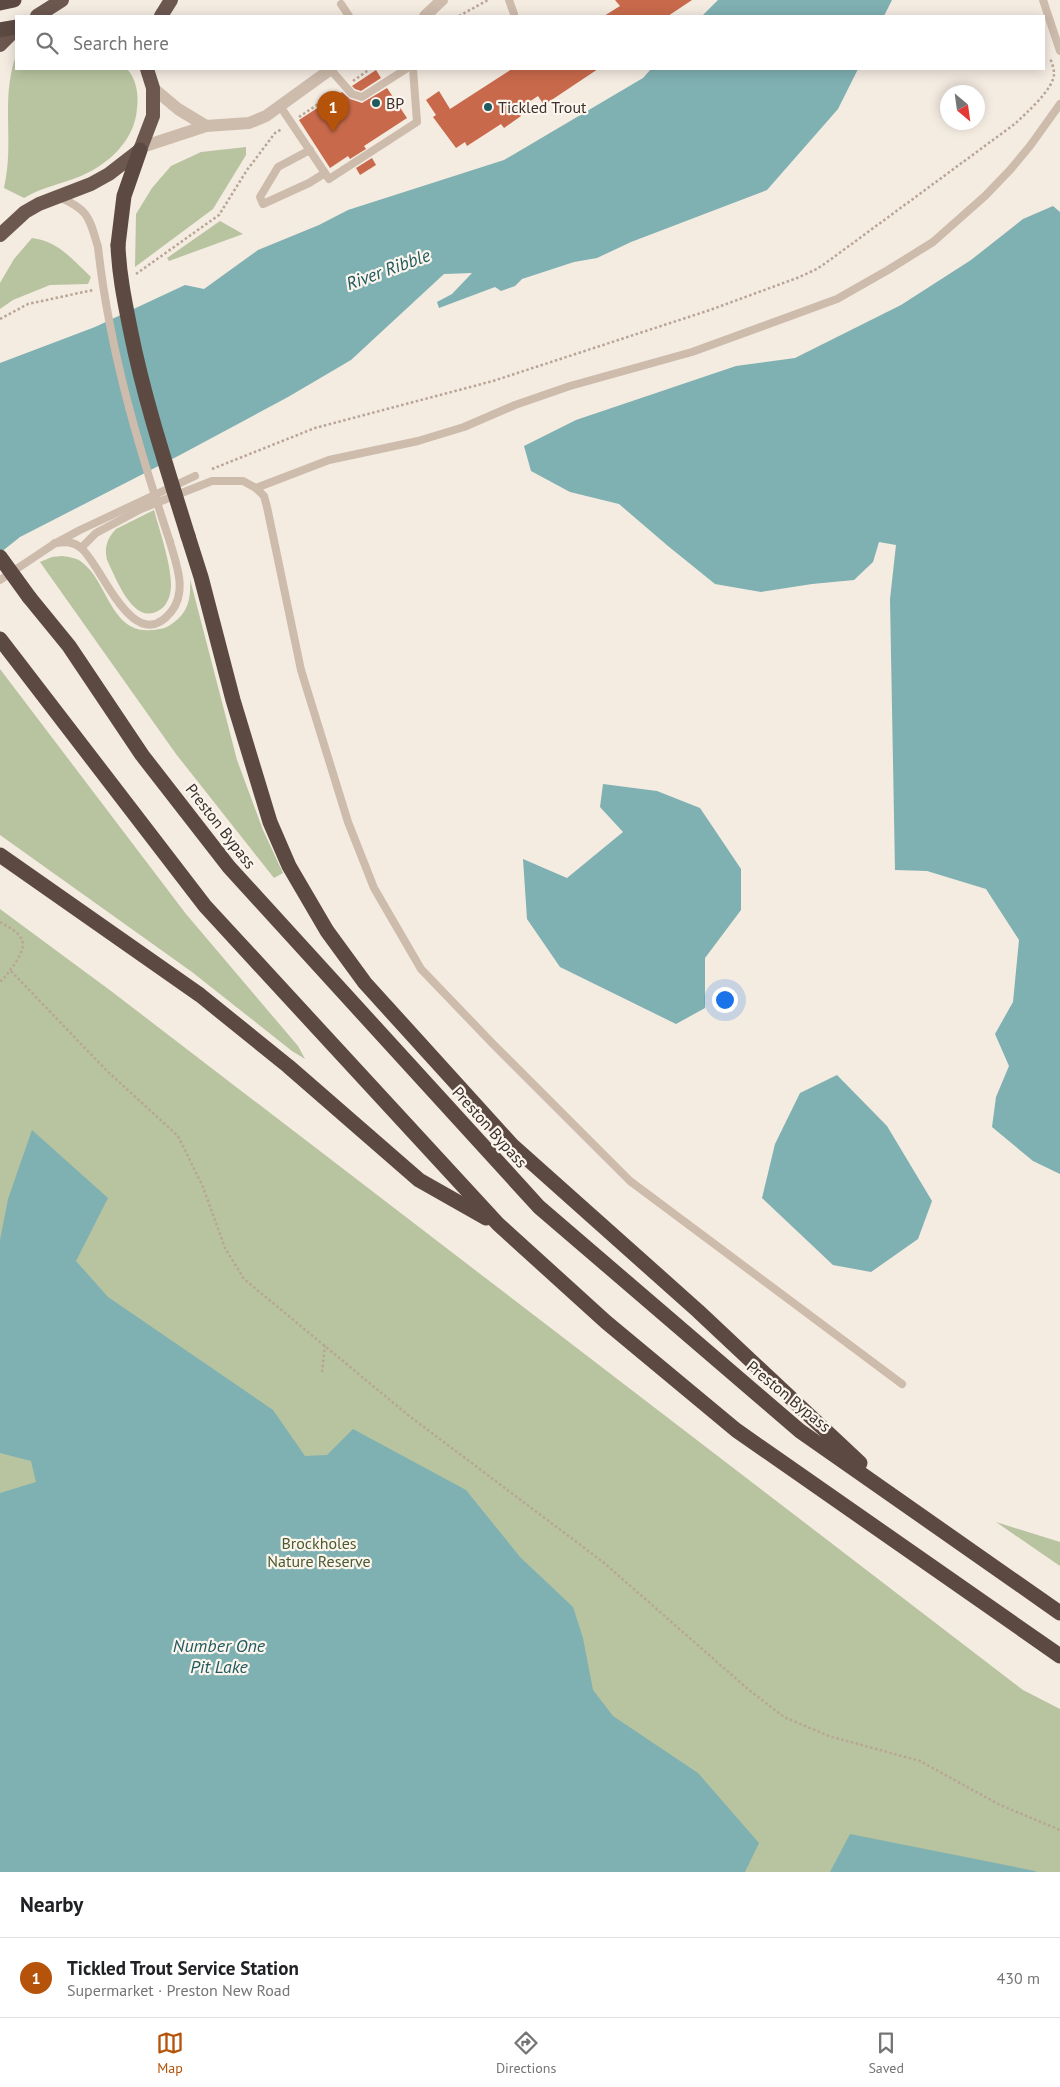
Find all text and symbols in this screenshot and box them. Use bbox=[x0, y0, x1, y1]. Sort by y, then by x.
search box bbox=[15, 15, 1045, 70]
icon: search bbox=[33, 29, 61, 57]
text: Search here bbox=[73, 31, 169, 55]
north arrow bbox=[940, 85, 985, 130]
pin: 1 bbox=[317, 91, 349, 132]
place label: BP bbox=[386, 93, 404, 113]
marker: BP bbox=[370, 97, 382, 109]
place label: Tickled Trout bbox=[498, 97, 587, 117]
marker: Tickled Trout bbox=[482, 101, 494, 113]
water label: River Ribble bbox=[343, 243, 434, 295]
street label: Preston Bypass bbox=[182, 779, 261, 873]
your location bbox=[712, 987, 738, 1013]
street label: Preston Bypass bbox=[448, 1082, 532, 1172]
street label: Preston Bypass bbox=[743, 1356, 835, 1436]
park label: Brockholes Nature Reserve bbox=[267, 1533, 371, 1571]
water label: Number One Pit Lake bbox=[173, 1634, 266, 1678]
text: Nearby bbox=[20, 1891, 83, 1918]
text: Tickled Trout Service Station bbox=[67, 1956, 299, 1980]
text: 1 bbox=[31, 1968, 41, 1988]
text: 430 m bbox=[997, 1968, 1040, 1988]
text: Supermarket · Preston New Road bbox=[67, 1980, 290, 2000]
tab: Map bbox=[156, 2029, 184, 2077]
tab: Directions bbox=[496, 2029, 556, 2077]
tab: Saved bbox=[868, 2029, 904, 2077]

